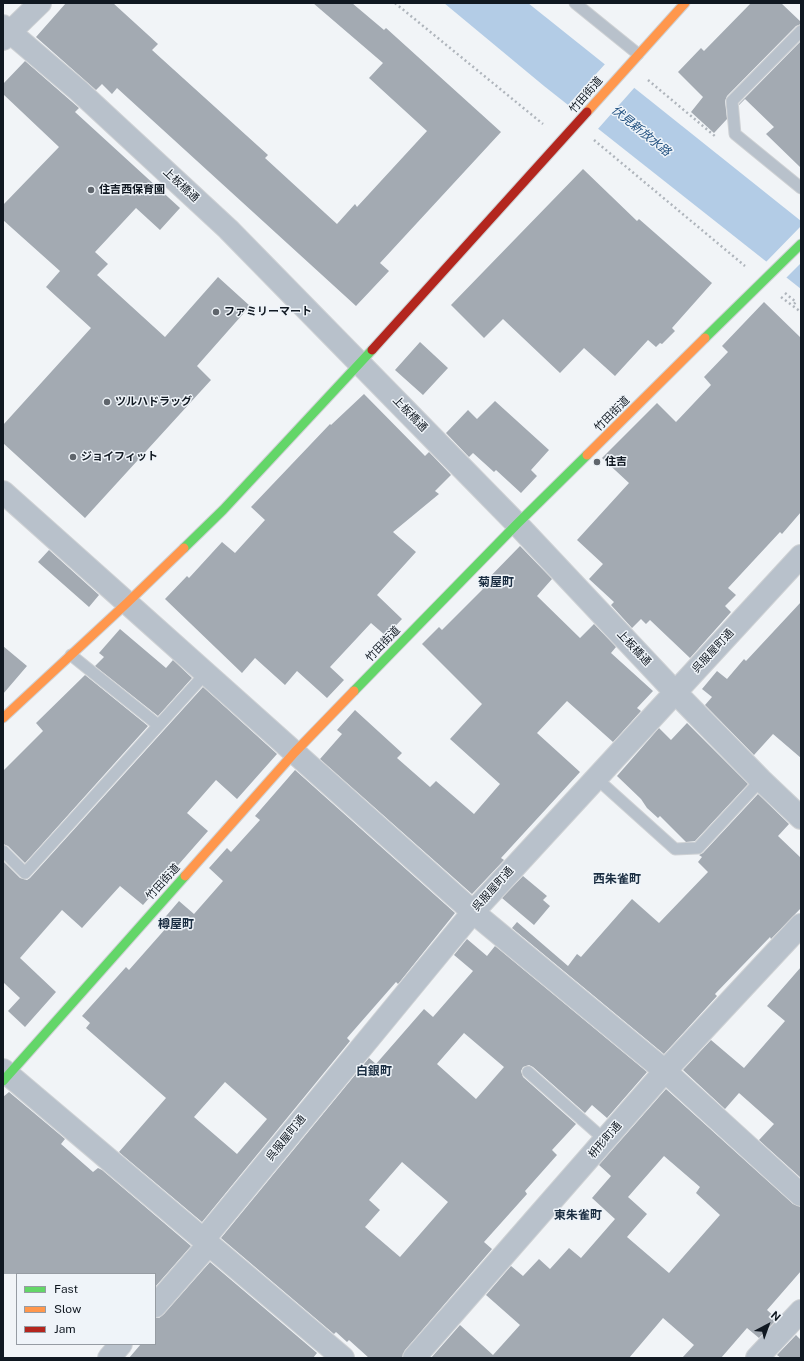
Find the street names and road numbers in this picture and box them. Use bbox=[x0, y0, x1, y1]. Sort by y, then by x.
street label: 竹田街道 bbox=[567, 74, 605, 116]
street label: 上板橋通 bbox=[160, 165, 202, 205]
street label: 上板橋通 bbox=[390, 394, 430, 434]
street label: 竹田街道 bbox=[592, 394, 632, 434]
street label: 竹田街道 bbox=[363, 624, 403, 664]
street label: 呉服屋町通 bbox=[689, 626, 737, 676]
street label: 上板橋通 bbox=[614, 627, 654, 669]
street label: 竹田街道 bbox=[143, 861, 183, 903]
street label: 呉服屋町通 bbox=[470, 864, 516, 914]
street label: 呉服屋町通 bbox=[264, 1112, 308, 1164]
street label: 枡形町通 bbox=[586, 1119, 624, 1161]

